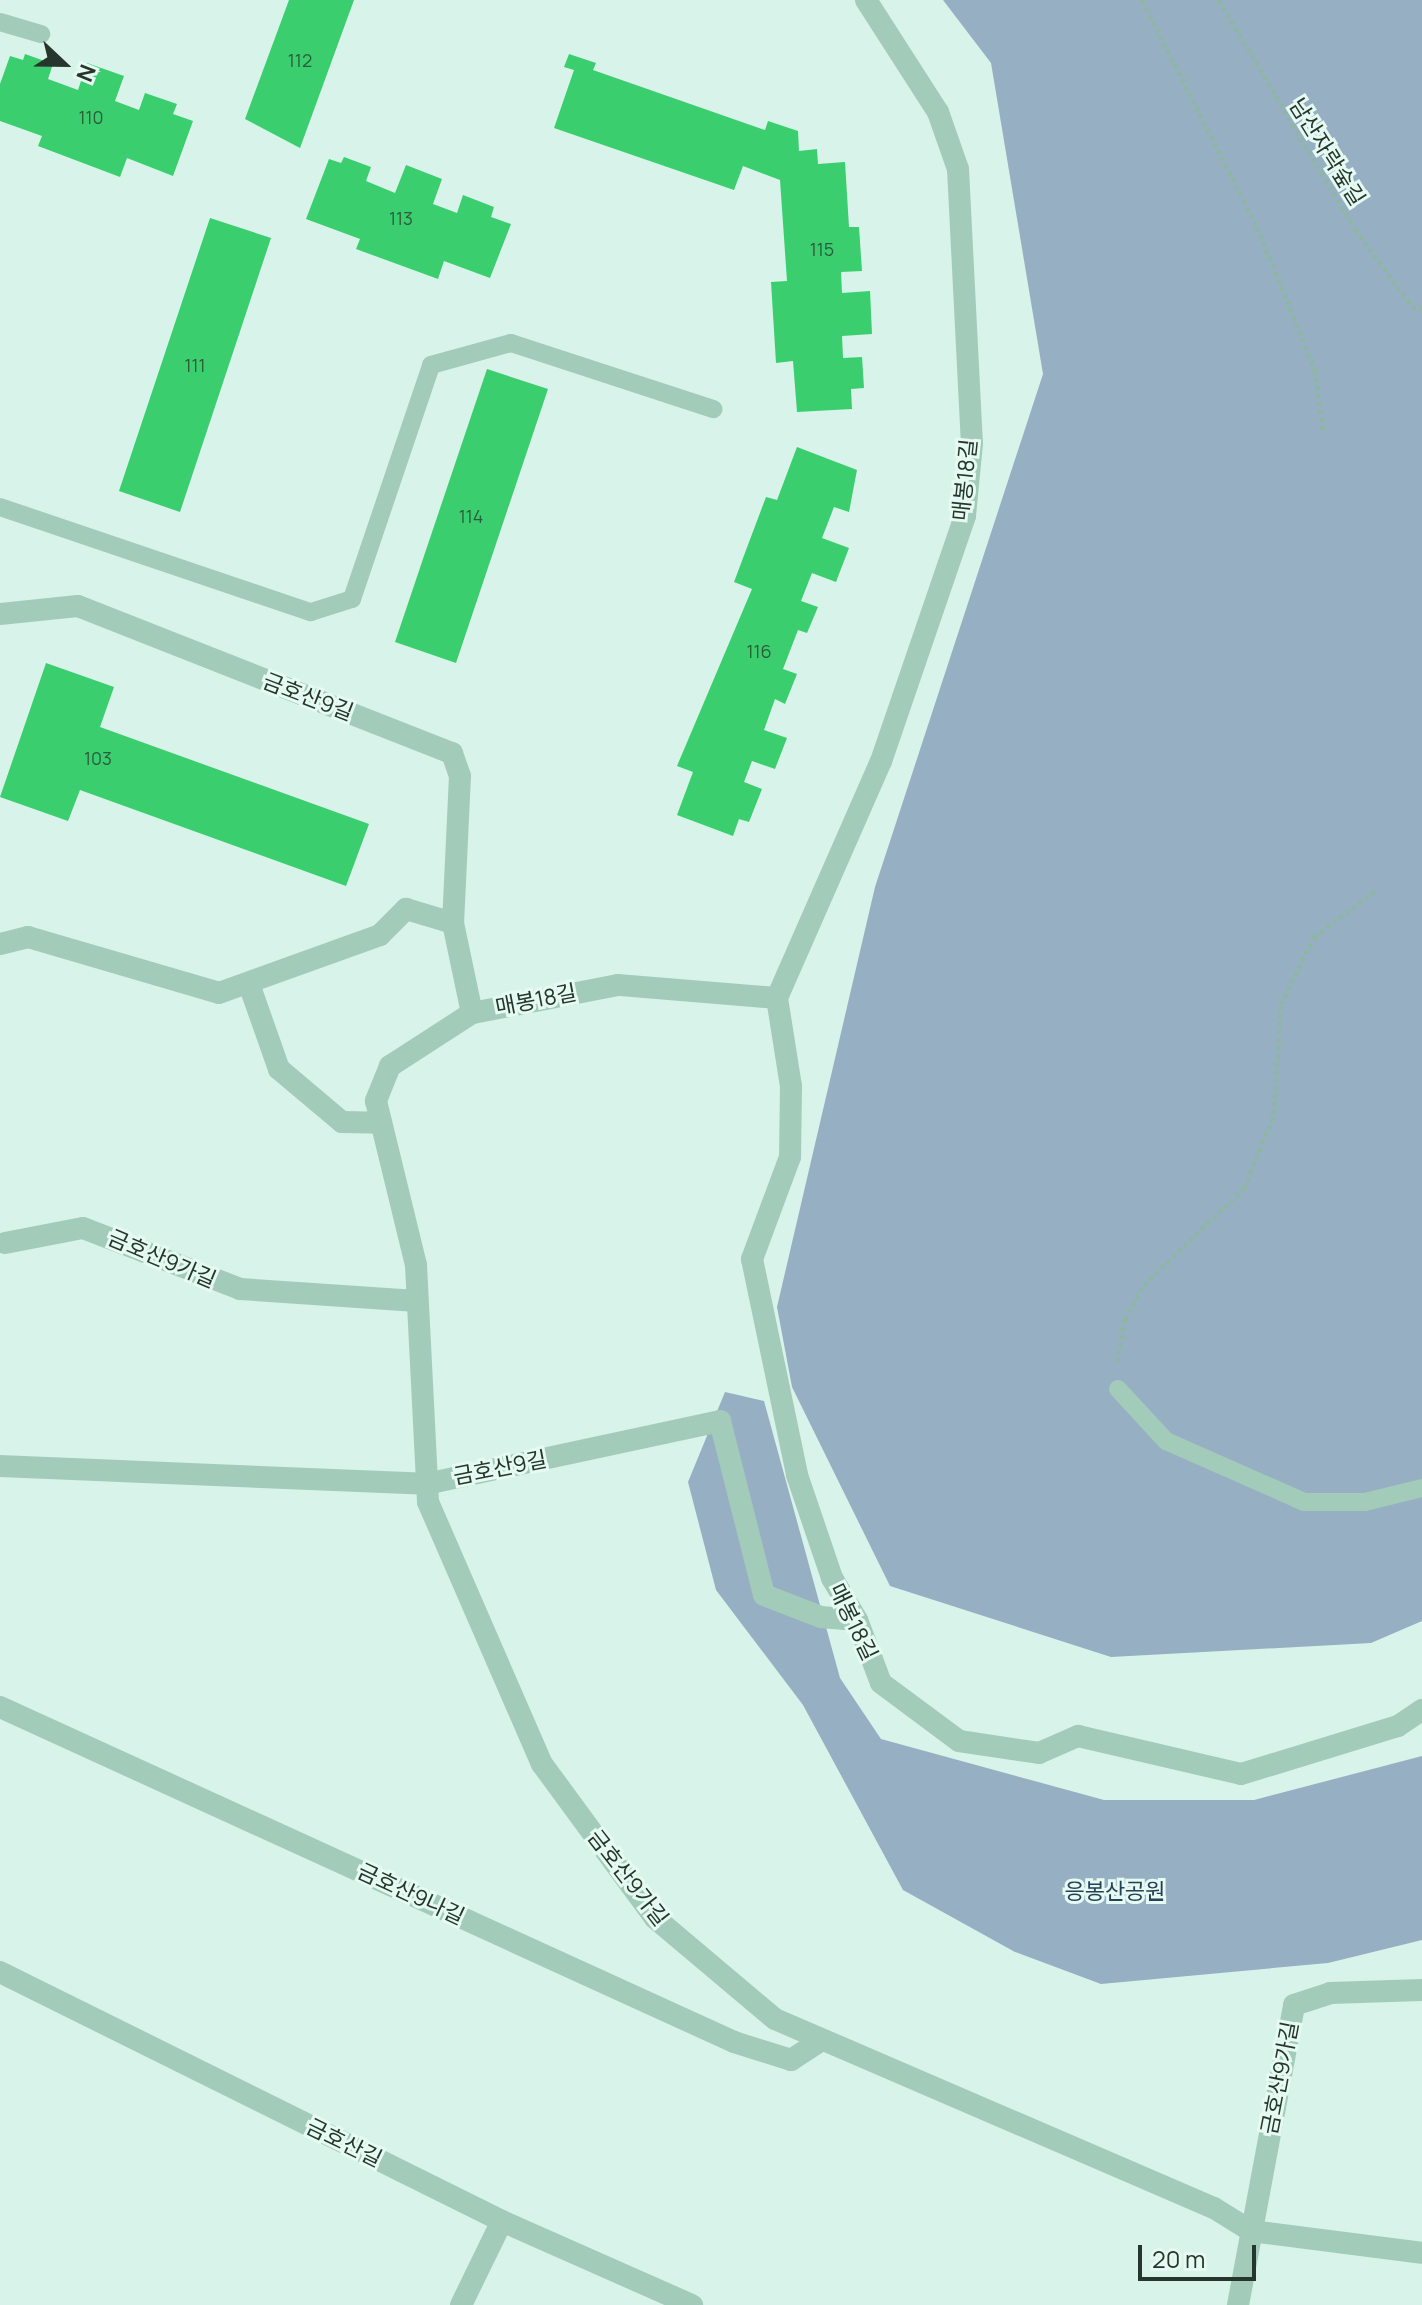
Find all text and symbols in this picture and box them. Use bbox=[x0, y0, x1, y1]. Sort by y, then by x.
north arrow bbox=[24, 24, 104, 104]
house number: 112 bbox=[288, 49, 312, 71]
text: N bbox=[69, 60, 103, 86]
street label: 남산자락숲길 bbox=[1284, 94, 1370, 210]
house number: 110 bbox=[78, 106, 104, 128]
house number: 113 bbox=[389, 207, 413, 229]
house number: 115 bbox=[810, 238, 834, 260]
house number: 111 bbox=[184, 354, 206, 376]
street label: 매봉18길 bbox=[948, 438, 982, 522]
house number: 114 bbox=[459, 505, 483, 527]
house number: 116 bbox=[746, 640, 772, 662]
street label: 금호산9길 bbox=[259, 668, 357, 726]
house number: 103 bbox=[84, 747, 112, 769]
street label: 매봉18길 bbox=[493, 979, 579, 1021]
street label: 금호산9가길 bbox=[104, 1224, 220, 1294]
street label: 금호산9길 bbox=[451, 1446, 549, 1490]
street label: 매봉18길 bbox=[823, 1579, 883, 1665]
street label: 금호산9가길 bbox=[582, 1825, 674, 1931]
street label: 금호산9나길 bbox=[353, 1858, 469, 1930]
park label: 응봉산공원 bbox=[1064, 1879, 1166, 1905]
street label: 금호산9가길 bbox=[1256, 2019, 1304, 2137]
street label: 금호산길 bbox=[302, 2113, 386, 2173]
scale bar bbox=[1142, 2229, 1260, 2279]
text: 20 m bbox=[1152, 2242, 1205, 2275]

